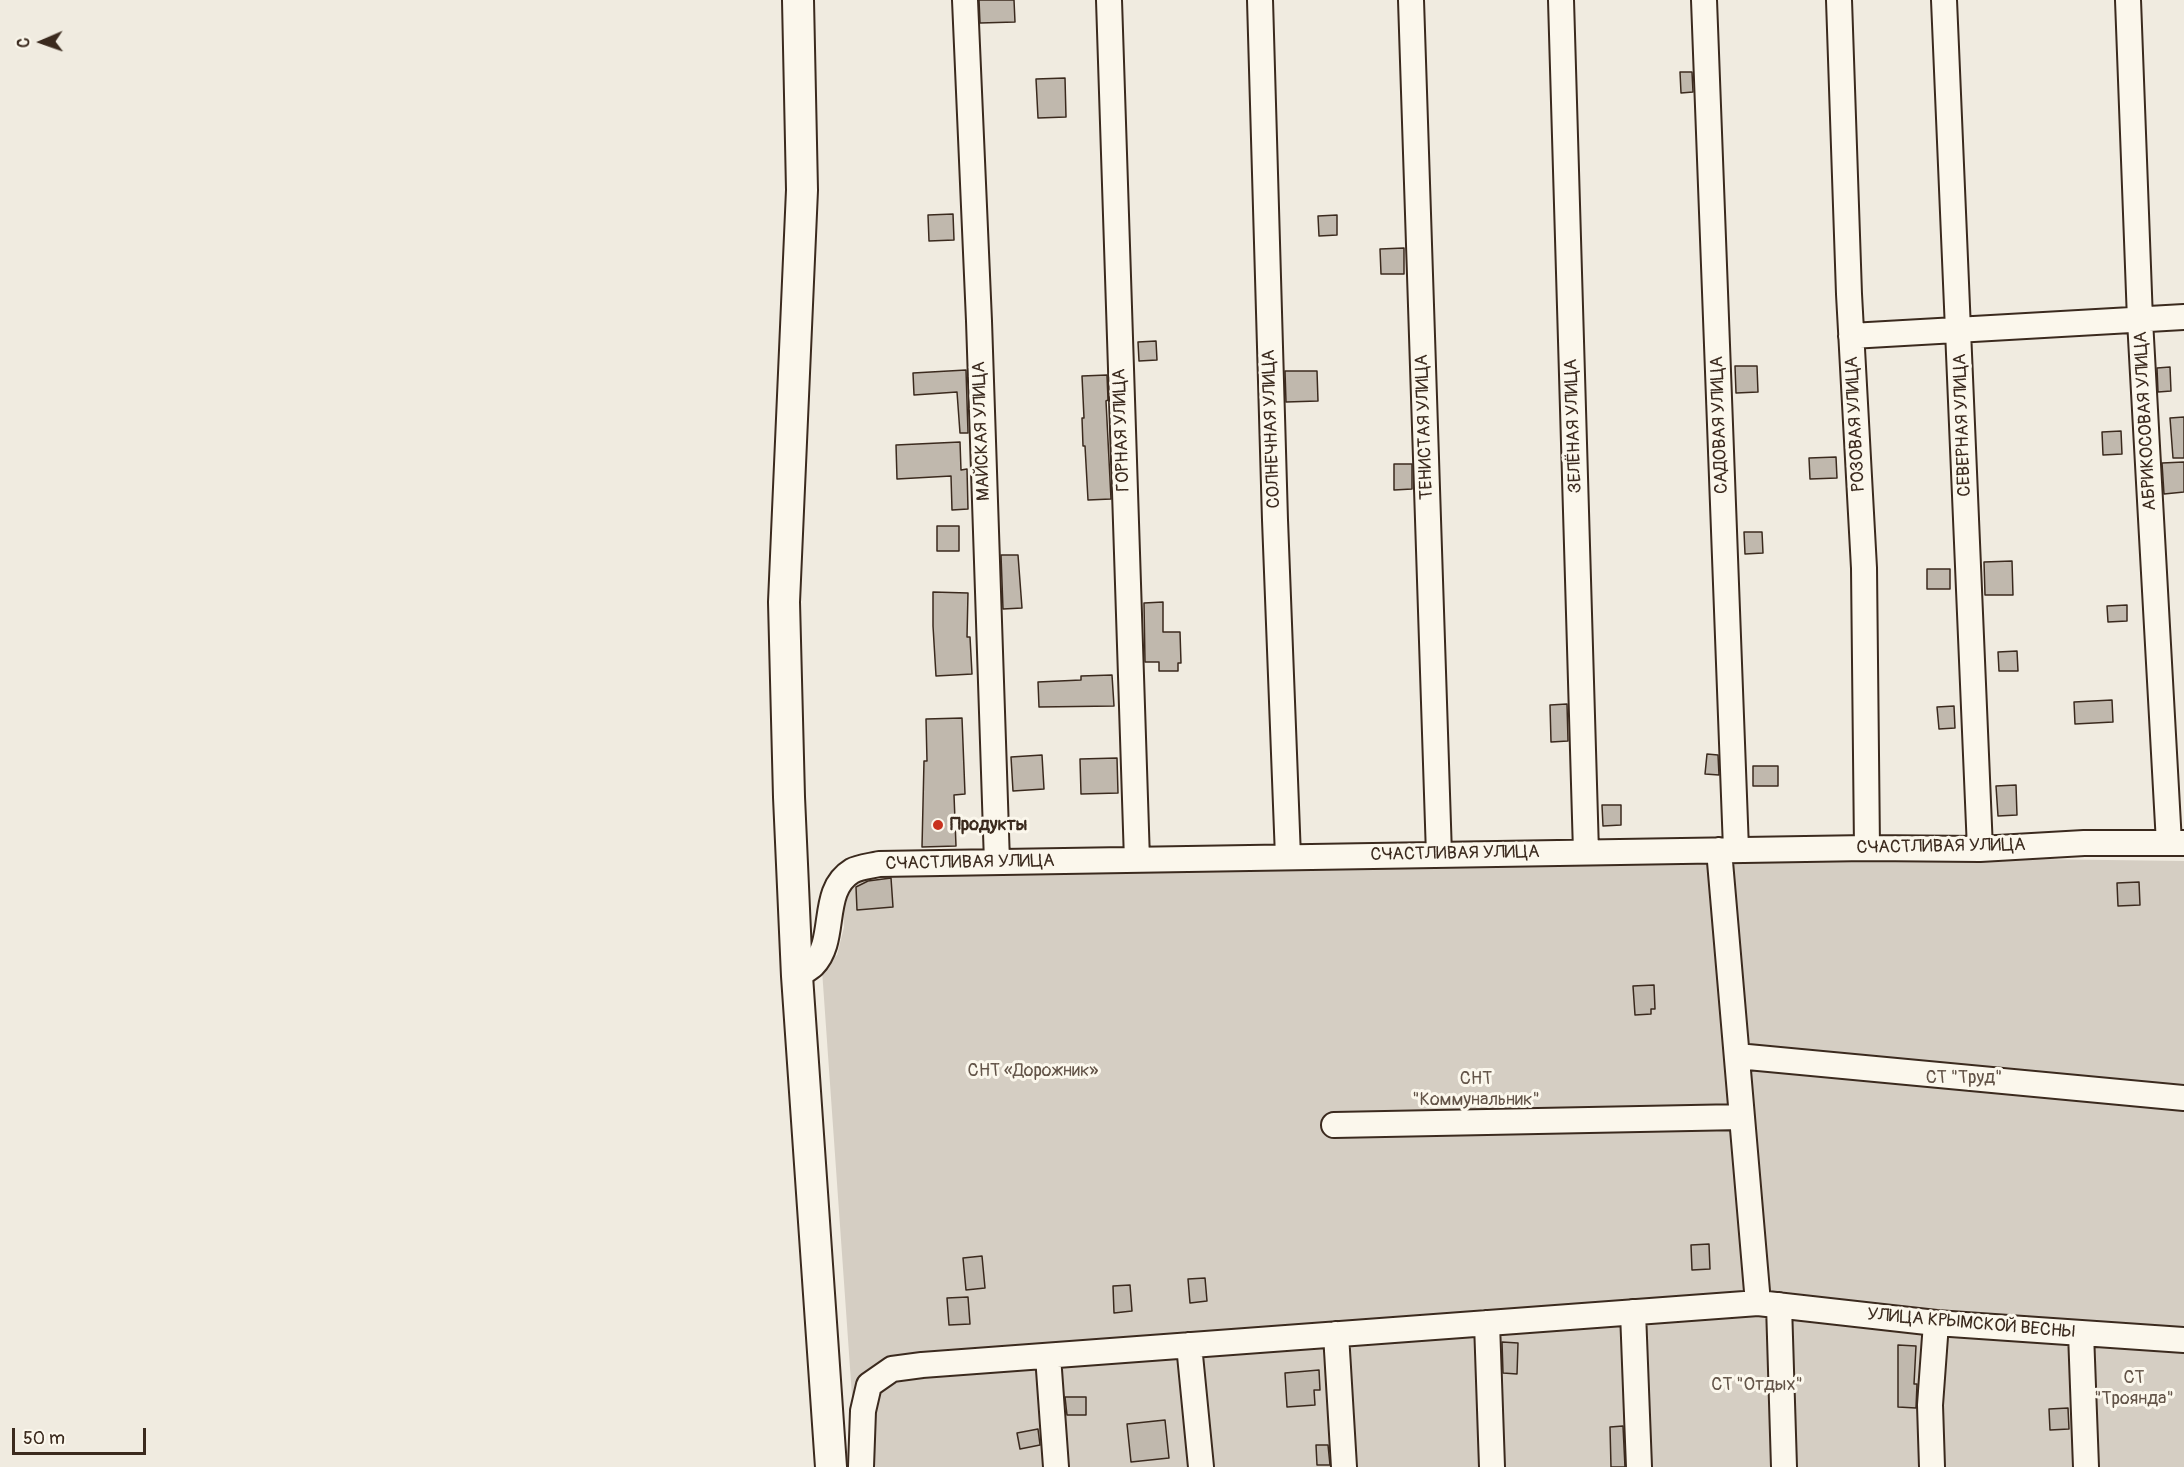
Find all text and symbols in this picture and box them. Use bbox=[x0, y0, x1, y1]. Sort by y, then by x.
north arrow bbox=[12, 12, 72, 72]
text: С bbox=[14, 37, 34, 48]
street label: АБРИКОСОВАЯ УЛИЦА bbox=[2131, 331, 2161, 511]
street label: СОЛНЕЧНАЯ УЛИЦА bbox=[1258, 349, 1286, 509]
street label: СЕВЕРНАЯ УЛИЦА bbox=[1950, 353, 1976, 497]
street label: ТЕНИСТАЯ УЛИЦА bbox=[1412, 354, 1438, 500]
street label: САДОВАЯ УЛИЦА bbox=[1707, 356, 1733, 494]
street label: РОЗОВАЯ УЛИЦА bbox=[1842, 356, 1870, 492]
street label: ЗЕЛЁНАЯ УЛИЦА bbox=[1561, 358, 1587, 494]
street label: МАЙСКАЯ УЛИЦА bbox=[969, 361, 995, 501]
street label: ГОРНАЯ УЛИЦА bbox=[1109, 368, 1135, 492]
place label: Продукты bbox=[950, 814, 1027, 836]
marker: Продукты bbox=[931, 818, 945, 832]
street label: СЧАСТЛИВАЯ УЛИЦА bbox=[1856, 835, 2026, 859]
street label: СЧАСТЛИВАЯ УЛИЦА bbox=[1370, 842, 1540, 866]
street label: СЧАСТЛИВАЯ УЛИЦА bbox=[885, 851, 1055, 875]
park label: СНТ «Дорожник» bbox=[968, 1060, 1098, 1082]
park label: СТ "Труд" bbox=[1926, 1067, 2002, 1089]
park label: СНТ "Коммунальник" bbox=[1412, 1068, 1540, 1110]
street label: УЛИЦА КРЫМСКОЙ ВЕСНЫ bbox=[1866, 1304, 2076, 1344]
park label: СТ "Троянда" bbox=[2094, 1367, 2174, 1410]
park label: СТ "Отдых" bbox=[1711, 1374, 1803, 1396]
scale bar bbox=[15, 1416, 148, 1454]
text: 50 m bbox=[23, 1427, 65, 1450]

